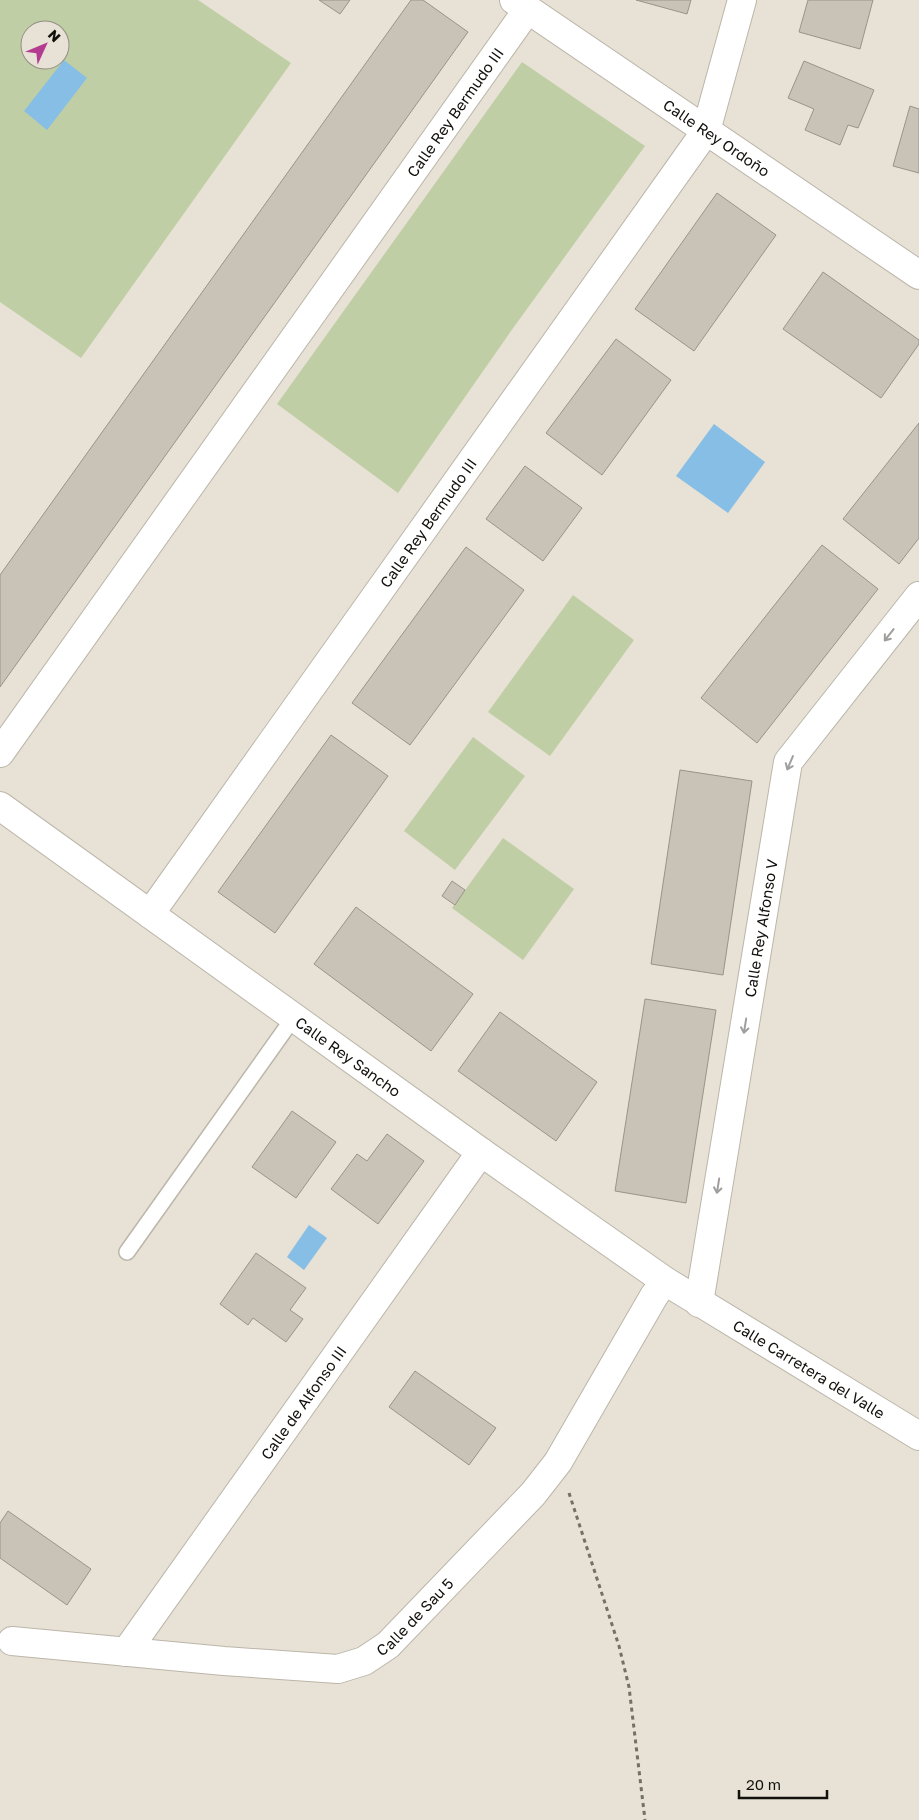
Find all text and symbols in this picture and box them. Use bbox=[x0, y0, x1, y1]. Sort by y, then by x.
north arrow bbox=[20, 20, 70, 70]
text: N bbox=[45, 26, 65, 45]
street label: Calle Rey Bermudo III bbox=[403, 44, 507, 180]
street label: Calle Rey Ordoño bbox=[660, 95, 773, 180]
street label: Calle Rey Bermudo III bbox=[376, 454, 480, 591]
one-way arrow bbox=[883, 628, 894, 641]
one-way arrow bbox=[785, 755, 794, 770]
street label: Calle Rey Alfonso V bbox=[740, 858, 781, 999]
street label: Calle Rey Sancho bbox=[292, 1013, 404, 1100]
one-way arrow bbox=[739, 1018, 749, 1034]
one-way arrow bbox=[713, 1178, 723, 1194]
street label: Calle Carretera del Valle bbox=[730, 1316, 889, 1422]
street label: Calle de Alfonso III bbox=[257, 1342, 350, 1463]
street label: Calle de Sau 5 bbox=[373, 1574, 457, 1659]
scale bar bbox=[739, 1768, 826, 1800]
text: 20 m bbox=[746, 1775, 781, 1793]

